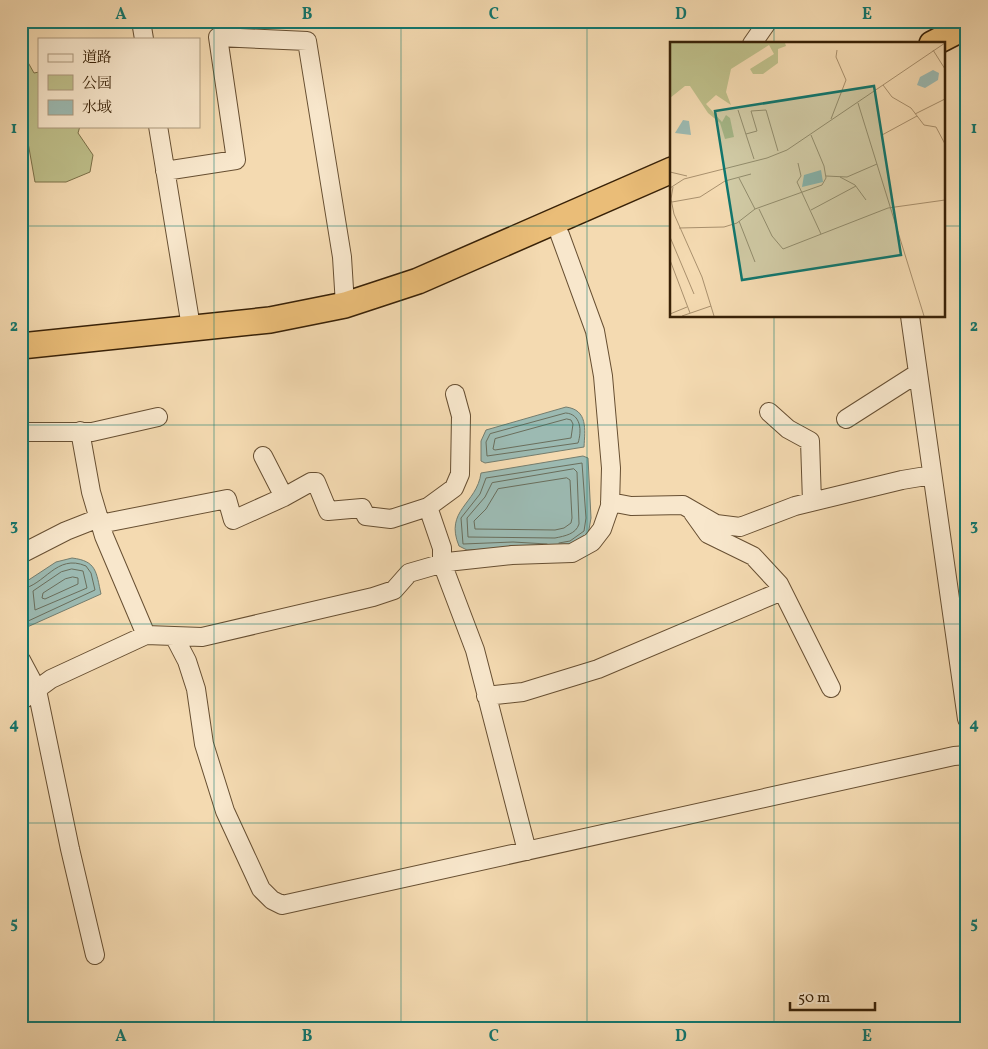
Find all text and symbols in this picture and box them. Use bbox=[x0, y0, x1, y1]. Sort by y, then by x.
text: A bbox=[115, 4, 127, 26]
text: B bbox=[302, 4, 313, 26]
text: C bbox=[489, 4, 499, 26]
text: D bbox=[675, 4, 687, 26]
text: E bbox=[862, 4, 872, 26]
legend bbox=[38, 38, 200, 128]
inset map bbox=[670, 42, 946, 318]
text: 道路 bbox=[82, 48, 112, 69]
text: 公园 bbox=[82, 74, 112, 95]
text: 水域 bbox=[82, 98, 112, 119]
text: 1 bbox=[11, 118, 17, 140]
text: 1 bbox=[971, 118, 977, 140]
text: 2 bbox=[10, 316, 18, 338]
text: 2 bbox=[970, 316, 978, 338]
text: 3 bbox=[10, 515, 18, 537]
text: 3 bbox=[970, 515, 978, 537]
text: 4 bbox=[9, 714, 19, 736]
text: 4 bbox=[969, 714, 979, 736]
text: 5 bbox=[10, 913, 18, 935]
text: 5 bbox=[970, 913, 978, 935]
scale bar bbox=[790, 979, 876, 1011]
text: 50 m bbox=[798, 988, 830, 1009]
text: A bbox=[115, 1026, 127, 1048]
text: B bbox=[302, 1026, 313, 1048]
text: C bbox=[489, 1026, 499, 1048]
text: D bbox=[675, 1026, 687, 1048]
text: E bbox=[862, 1026, 872, 1048]

